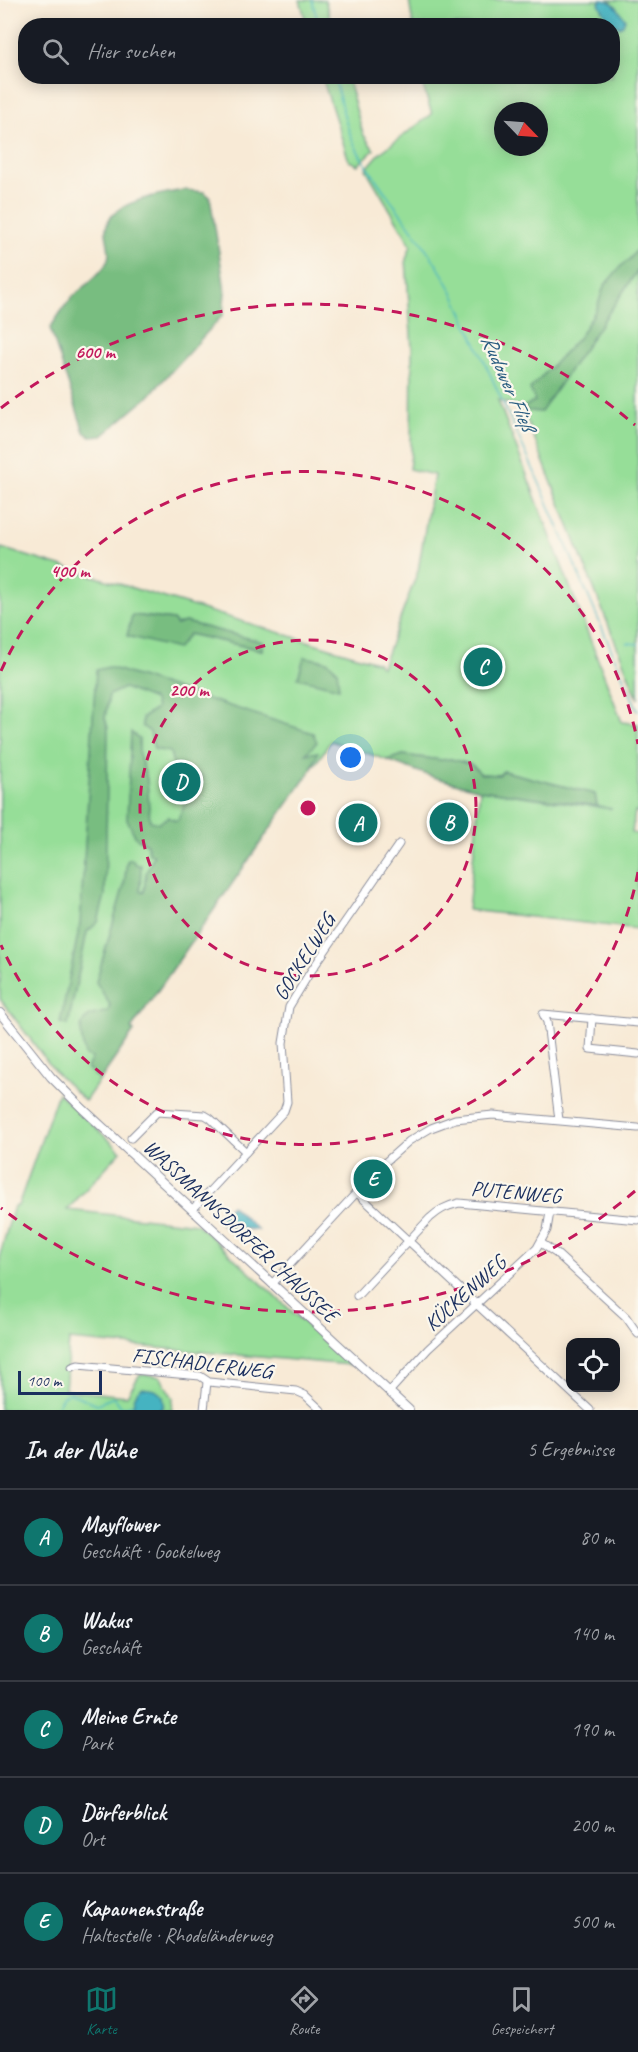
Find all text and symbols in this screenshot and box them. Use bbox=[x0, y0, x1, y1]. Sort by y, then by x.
search box bbox=[18, 18, 620, 84]
icon: search bbox=[39, 35, 72, 68]
text: Hier suchen bbox=[87, 37, 175, 65]
north arrow bbox=[494, 102, 548, 156]
water label: Rudower Fließ bbox=[475, 330, 544, 440]
text: 600 m bbox=[75, 341, 116, 363]
text: 400 m bbox=[51, 560, 91, 582]
pin: C bbox=[464, 644, 502, 690]
text: 200 m bbox=[170, 679, 210, 701]
your location bbox=[336, 743, 365, 772]
pin: D bbox=[162, 760, 201, 804]
centre of rings bbox=[298, 798, 318, 818]
pin: A bbox=[338, 800, 378, 846]
pin: B bbox=[430, 800, 468, 844]
street label: GOCKELWEG bbox=[267, 906, 343, 1005]
street label: WASSMANNSDORFER CHAUSSEE bbox=[138, 1134, 346, 1330]
pin: E bbox=[354, 1156, 392, 1202]
street label: PUTENWEG bbox=[470, 1175, 565, 1209]
street label: KÜCKENWEG bbox=[419, 1248, 513, 1336]
map controls bbox=[566, 1338, 620, 1392]
button: locate bbox=[566, 1338, 620, 1392]
street label: FISCHADLERWEG bbox=[131, 1342, 277, 1385]
scale bar bbox=[18, 1368, 102, 1396]
text: 100 m bbox=[27, 1371, 61, 1391]
text: In der Nähe bbox=[24, 1433, 136, 1466]
text: 5 Ergebnisse bbox=[527, 1437, 614, 1462]
text: Mayflower bbox=[81, 1511, 159, 1539]
text: A bbox=[38, 1525, 49, 1550]
text: 80 m bbox=[580, 1525, 614, 1550]
text: Geschäft · Gockelweg bbox=[81, 1539, 219, 1564]
text: Wakus bbox=[81, 1607, 131, 1635]
text: B bbox=[38, 1621, 49, 1646]
text: 140 m bbox=[571, 1621, 614, 1646]
text: Geschäft bbox=[81, 1635, 141, 1660]
text: Meine Ernte bbox=[81, 1703, 176, 1731]
text: C bbox=[39, 1717, 48, 1742]
text: 190 m bbox=[571, 1717, 614, 1742]
text: Park bbox=[81, 1731, 113, 1756]
text: Dörferblick bbox=[81, 1799, 166, 1827]
text: D bbox=[38, 1813, 49, 1838]
text: 200 m bbox=[571, 1813, 614, 1838]
text: Ort bbox=[81, 1827, 105, 1852]
text: Kapaunenstraße bbox=[81, 1895, 202, 1923]
text: E bbox=[38, 1909, 49, 1934]
text: 500 m bbox=[571, 1909, 614, 1934]
text: Haltestelle · Rhodeländerweg bbox=[81, 1923, 272, 1948]
tab: Karte bbox=[85, 1983, 118, 2039]
tab: Route bbox=[288, 1983, 321, 2039]
tab: Gespeichert bbox=[491, 1983, 553, 2039]

